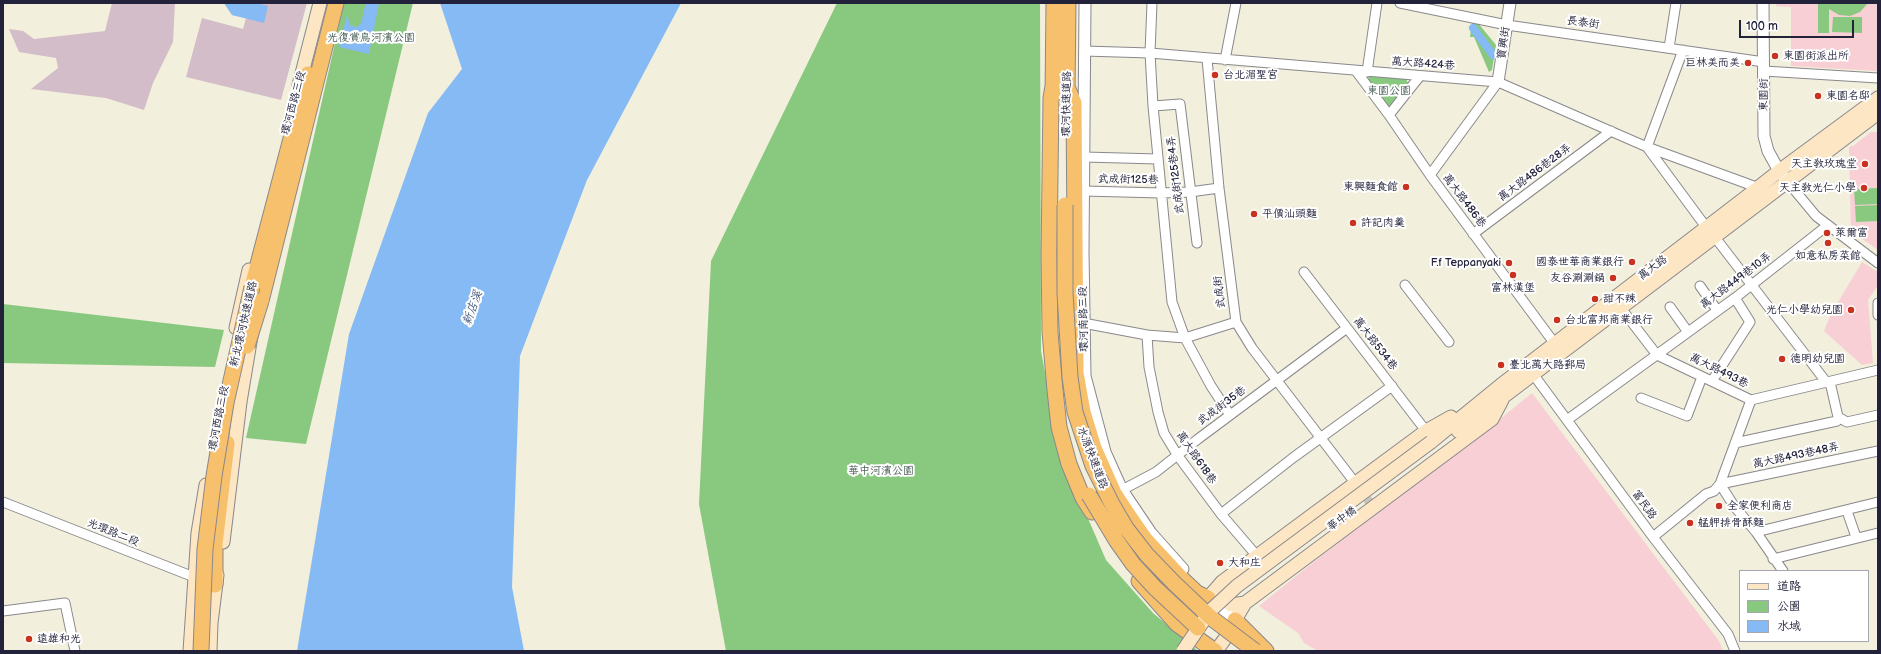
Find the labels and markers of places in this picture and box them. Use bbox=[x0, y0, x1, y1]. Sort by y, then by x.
place label: 東園街派出所 bbox=[1783, 49, 1849, 63]
marker: 東園街派出所 bbox=[1770, 51, 1780, 61]
place label: 巨林美而美 bbox=[1685, 56, 1740, 70]
marker: 巨林美而美 bbox=[1743, 58, 1753, 68]
place label: 台北湄聖宮 bbox=[1223, 68, 1278, 82]
marker: 台北湄聖宮 bbox=[1210, 70, 1220, 80]
place label: 東園名邸 bbox=[1826, 89, 1870, 103]
marker: 東園名邸 bbox=[1813, 91, 1823, 101]
place label: 天主教玫瑰堂 bbox=[1791, 157, 1857, 171]
marker: 天主教玫瑰堂 bbox=[1860, 159, 1870, 169]
place label: 東興麵食館 bbox=[1343, 180, 1398, 194]
place label: 天主教光仁小學 bbox=[1779, 181, 1856, 195]
marker: 東興麵食館 bbox=[1401, 182, 1411, 192]
marker: 天主教光仁小學 bbox=[1859, 183, 1869, 193]
place label: 平價汕頭麵 bbox=[1262, 207, 1317, 221]
marker: 平價汕頭麵 bbox=[1249, 209, 1259, 219]
place label: 許記肉羹 bbox=[1361, 216, 1405, 230]
marker: 許記肉羹 bbox=[1348, 218, 1358, 228]
place label: 萊爾富 bbox=[1835, 226, 1868, 240]
marker: 萊爾富 bbox=[1822, 228, 1832, 238]
marker: 如意私房菜館 bbox=[1823, 238, 1833, 248]
place label: 如意私房菜館 bbox=[1795, 249, 1861, 263]
place label: 國泰世華商業銀行 bbox=[1536, 255, 1624, 269]
place label: F.f Teppanyaki bbox=[1431, 256, 1501, 270]
marker: 國泰世華商業銀行 bbox=[1627, 257, 1637, 267]
marker: F.f Teppanyaki bbox=[1504, 258, 1514, 268]
marker: 富林漢堡 bbox=[1508, 270, 1518, 280]
place label: 友谷涮涮鍋 bbox=[1550, 271, 1605, 285]
marker: 友谷涮涮鍋 bbox=[1608, 273, 1618, 283]
place label: 富林漢堡 bbox=[1491, 281, 1535, 295]
place label: 甜不辣 bbox=[1603, 292, 1636, 306]
marker: 甜不辣 bbox=[1590, 294, 1600, 304]
place label: 光仁小學幼兒園 bbox=[1766, 303, 1843, 317]
marker: 光仁小學幼兒園 bbox=[1846, 305, 1856, 315]
place label: 台北富邦商業銀行 bbox=[1565, 313, 1653, 327]
marker: 台北富邦商業銀行 bbox=[1552, 315, 1562, 325]
place label: 德明幼兒園 bbox=[1790, 352, 1845, 366]
marker: 德明幼兒園 bbox=[1777, 354, 1787, 364]
place label: 臺北萬大路郵局 bbox=[1509, 358, 1586, 372]
marker: 臺北萬大路郵局 bbox=[1496, 360, 1506, 370]
place label: 全家便利商店 bbox=[1727, 499, 1793, 513]
marker: 全家便利商店 bbox=[1714, 501, 1724, 511]
place label: 艋舺排骨酥麵 bbox=[1698, 516, 1764, 530]
marker: 艋舺排骨酥麵 bbox=[1685, 518, 1695, 528]
place label: 大和庄 bbox=[1228, 556, 1261, 570]
marker: 大和庄 bbox=[1215, 558, 1225, 568]
place label: 遠雄和光 bbox=[37, 632, 81, 646]
marker: 遠雄和光 bbox=[24, 634, 34, 644]

